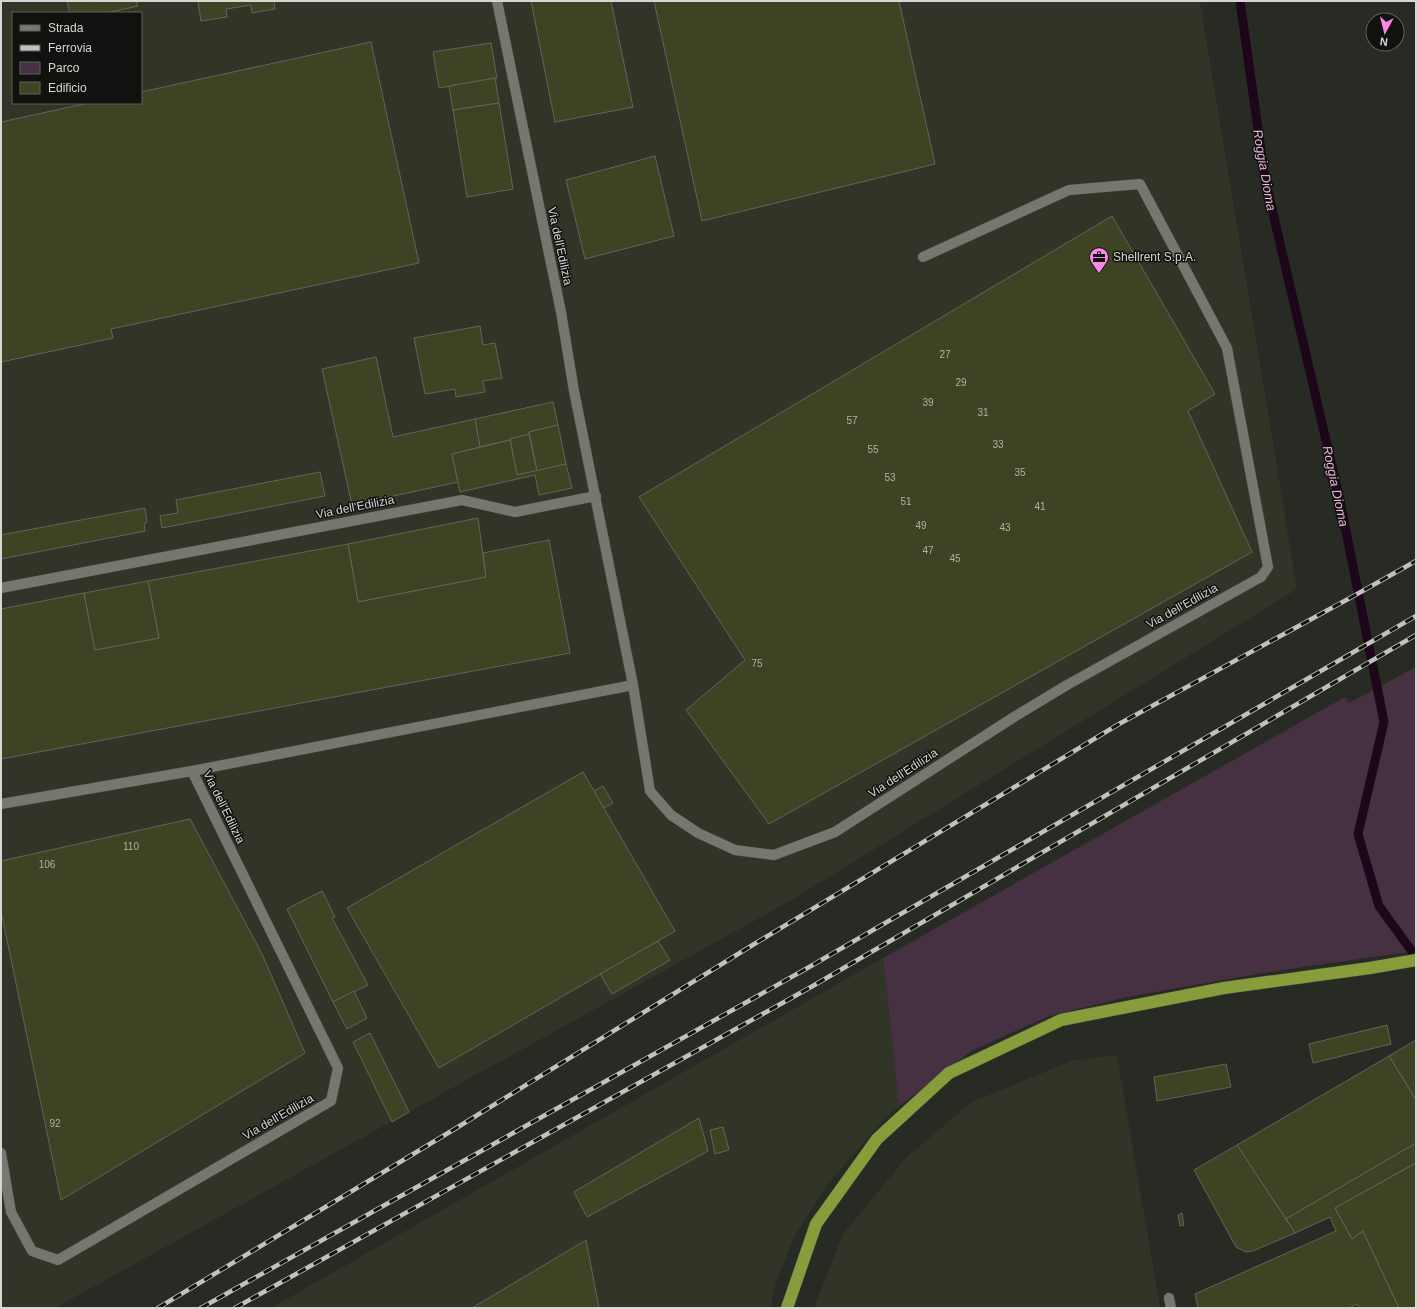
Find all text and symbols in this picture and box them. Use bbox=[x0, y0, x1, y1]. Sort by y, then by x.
legend bbox=[12, 12, 142, 104]
north arrow bbox=[1365, 12, 1405, 52]
text: Strada bbox=[48, 21, 84, 35]
text: N bbox=[1379, 35, 1388, 48]
text: Ferrovia bbox=[48, 41, 92, 55]
text: Parco bbox=[48, 61, 80, 75]
text: Edificio bbox=[48, 81, 87, 95]
water label: Roggia Dioma bbox=[1250, 128, 1279, 212]
street label: Via dell'Edilizia bbox=[545, 206, 575, 287]
office icon: Shellrent S.p.A. bbox=[1088, 246, 1110, 274]
place label: Shellrent S.p.A. bbox=[1113, 250, 1196, 264]
house number: 27 bbox=[939, 349, 951, 360]
house number: 29 bbox=[955, 377, 967, 388]
house number: 39 bbox=[922, 397, 934, 408]
house number: 31 bbox=[977, 407, 989, 418]
house number: 57 bbox=[846, 415, 858, 426]
house number: 33 bbox=[992, 439, 1004, 450]
house number: 55 bbox=[867, 444, 879, 455]
water label: Roggia Dioma bbox=[1320, 444, 1351, 528]
house number: 35 bbox=[1014, 467, 1026, 478]
house number: 53 bbox=[884, 472, 896, 483]
street label: Via dell'Edilizia bbox=[315, 492, 396, 521]
house number: 51 bbox=[900, 496, 912, 507]
house number: 41 bbox=[1034, 501, 1046, 512]
house number: 49 bbox=[915, 520, 927, 531]
house number: 43 bbox=[999, 522, 1011, 533]
house number: 47 bbox=[922, 545, 934, 556]
house number: 45 bbox=[949, 553, 961, 564]
street label: Via dell'Edilizia bbox=[1144, 580, 1220, 631]
house number: 75 bbox=[751, 658, 763, 669]
street label: Via dell'Edilizia bbox=[866, 745, 940, 801]
street label: Via dell'Edilizia bbox=[200, 768, 248, 846]
house number: 110 bbox=[123, 841, 139, 852]
house number: 106 bbox=[39, 859, 56, 870]
street label: Via dell'Edilizia bbox=[240, 1091, 316, 1143]
house number: 92 bbox=[49, 1118, 61, 1129]

